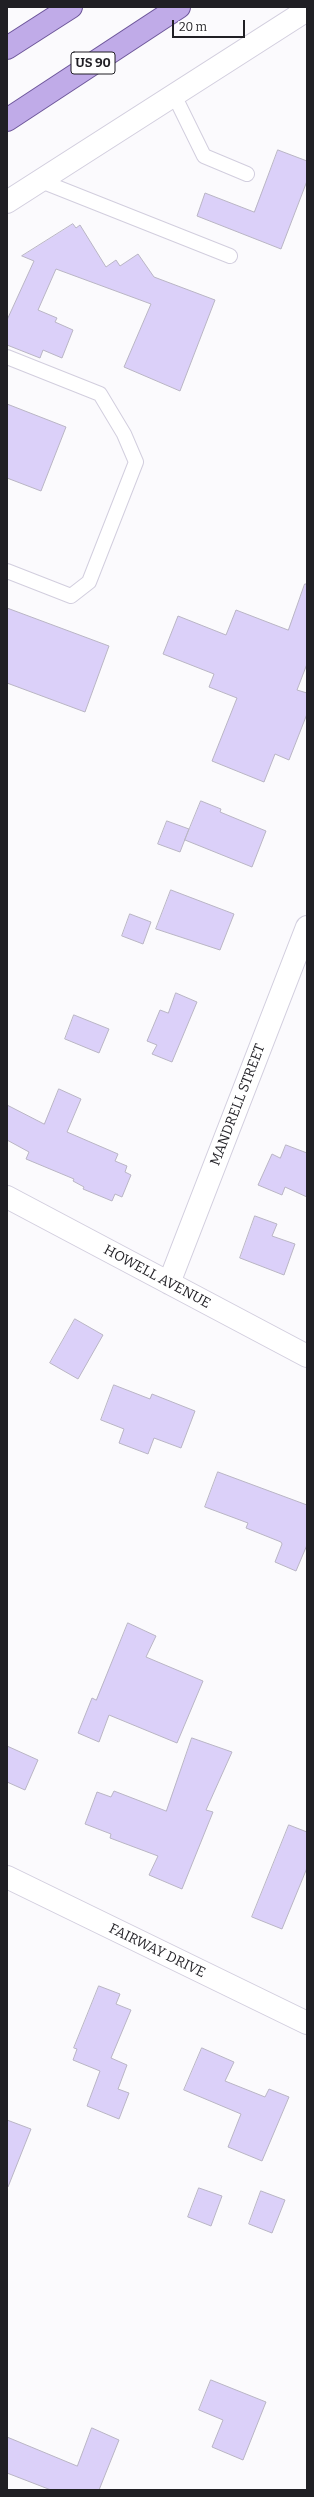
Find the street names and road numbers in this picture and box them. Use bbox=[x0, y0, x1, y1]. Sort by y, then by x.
road number: US 90 bbox=[71, 52, 115, 74]
street label: MANDRELL STREET bbox=[207, 1042, 269, 1168]
street label: HOWELL AVENUE bbox=[101, 1242, 213, 1312]
street label: FAIRWAY DRIVE bbox=[106, 1920, 208, 1982]

